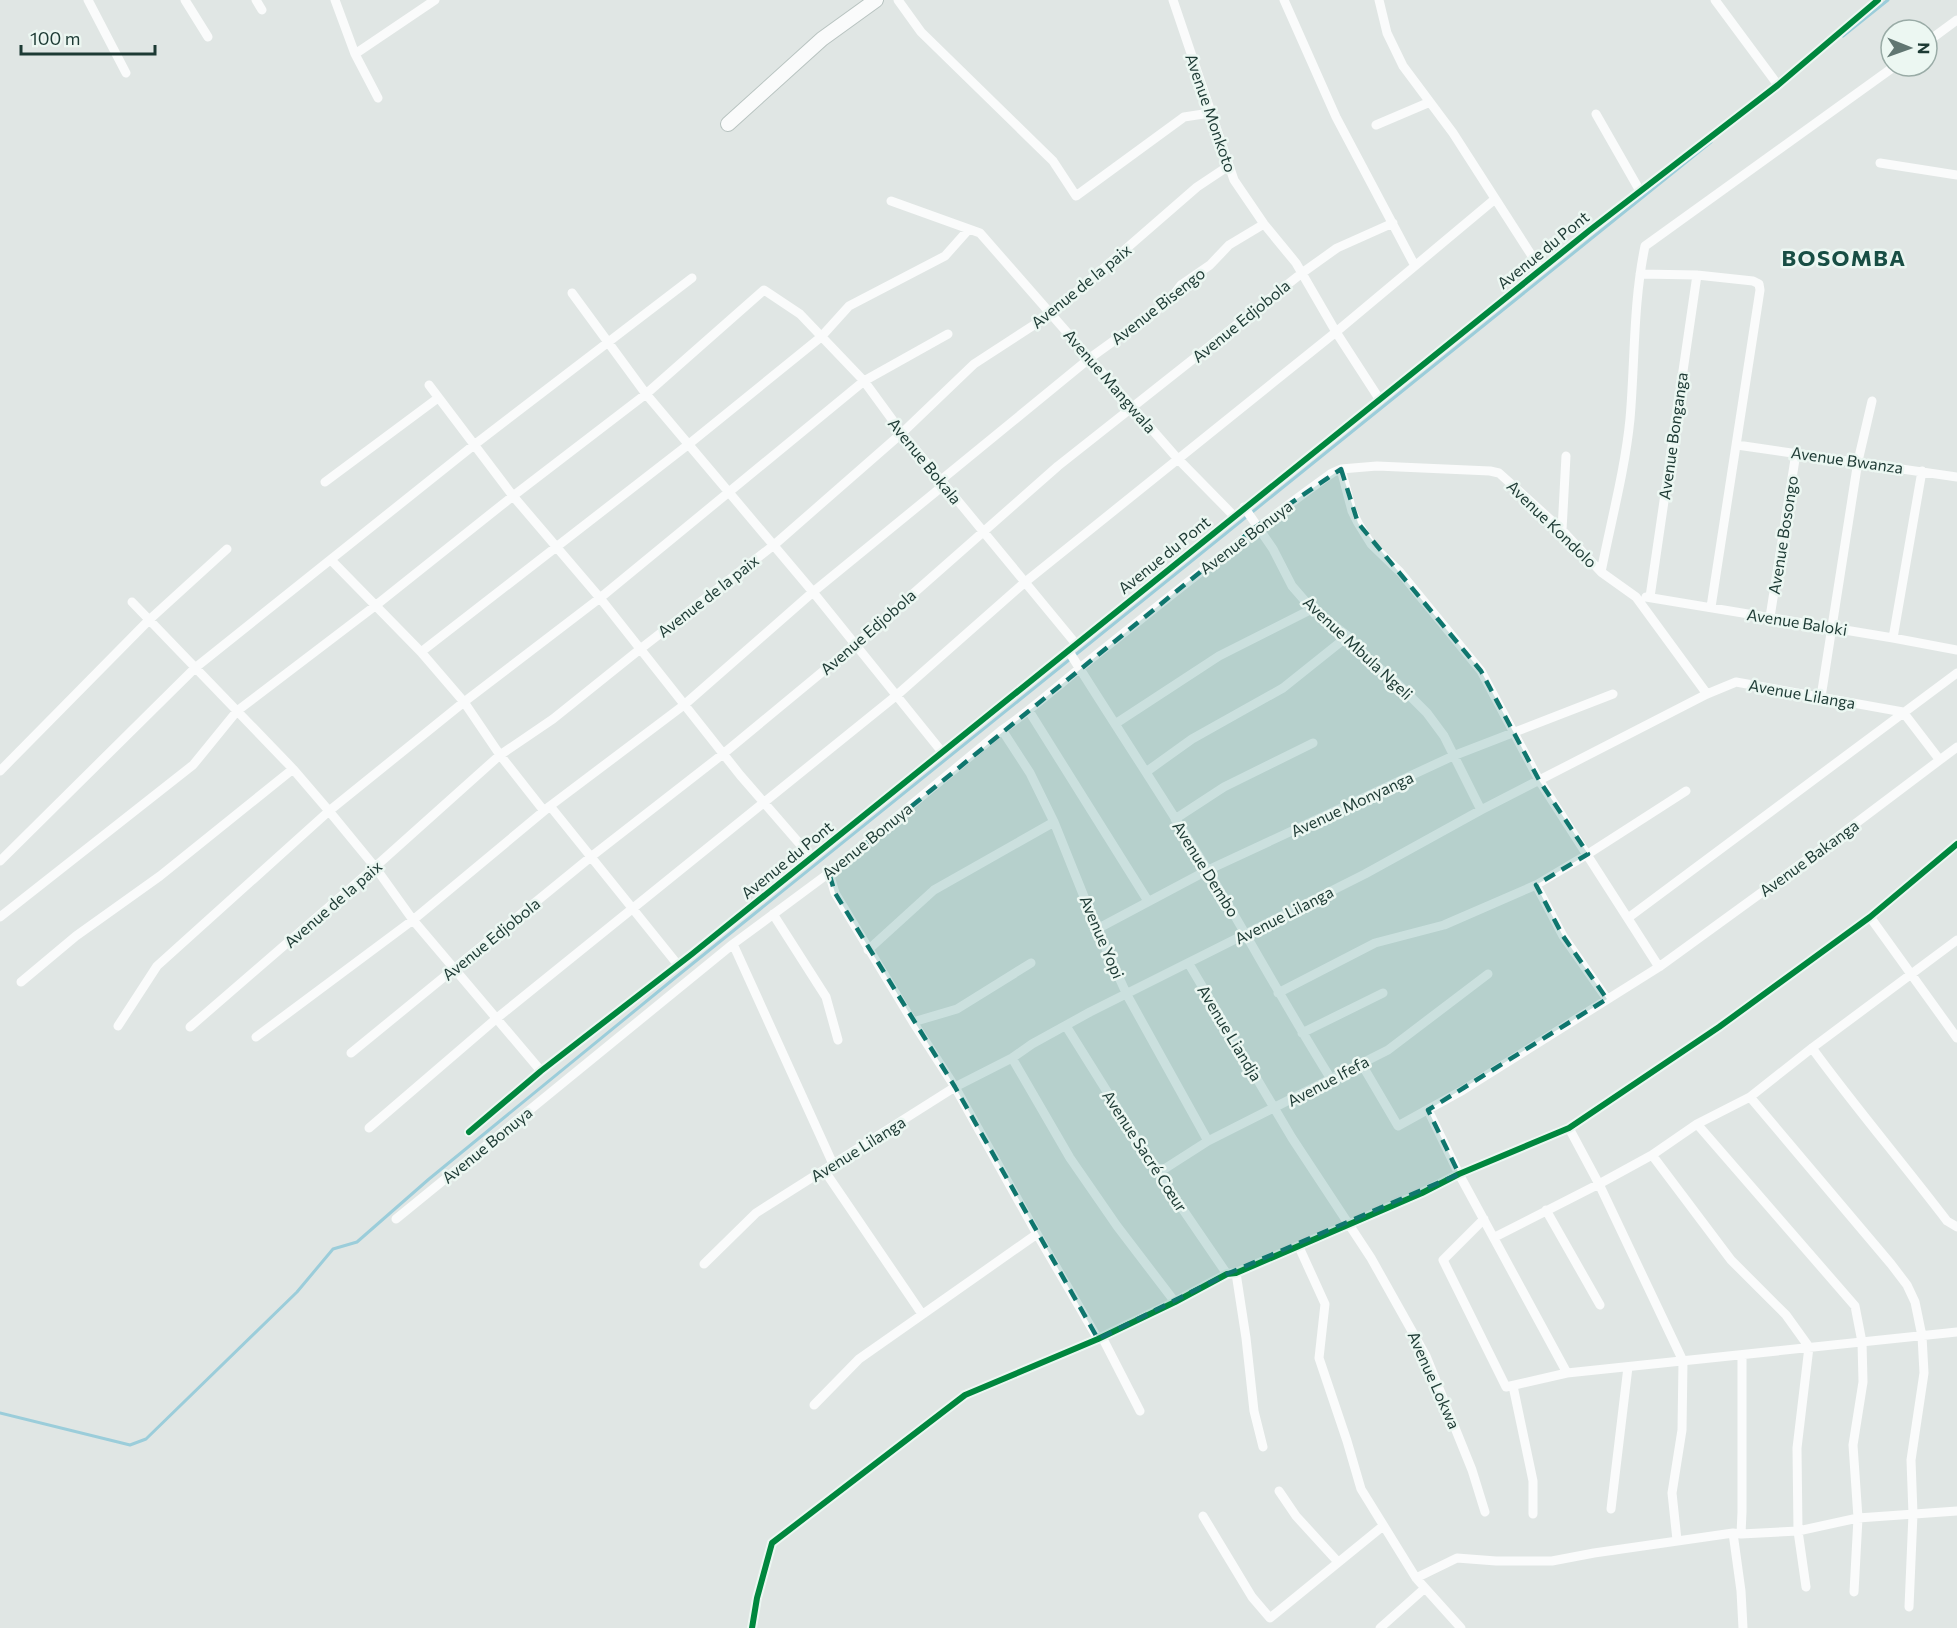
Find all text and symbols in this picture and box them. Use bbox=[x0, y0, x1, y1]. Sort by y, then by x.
scale bar bbox=[21, 18, 154, 56]
north arrow bbox=[1879, 18, 1939, 78]
text: 100 m bbox=[30, 27, 80, 49]
text: N bbox=[1915, 42, 1934, 54]
street label: Avenue Monkoto bbox=[1182, 51, 1241, 175]
street label: Avenue du Pont bbox=[1493, 206, 1593, 292]
street label: Avenue de la paix bbox=[1027, 239, 1135, 332]
district label: BOSOMBA bbox=[1781, 244, 1907, 271]
street label: Avenue Bisengo bbox=[1107, 263, 1208, 348]
street label: Avenue Edjobola bbox=[1188, 275, 1293, 366]
street label: Avenue Mangwala bbox=[1060, 325, 1161, 436]
street label: Avenue Bonganga bbox=[1654, 371, 1691, 501]
street label: Avenue Bokala bbox=[885, 414, 966, 508]
street label: Avenue Bwanza bbox=[1790, 442, 1904, 477]
street label: Avenue Bosongo bbox=[1764, 474, 1801, 596]
street label: Avenue Kondolo bbox=[1503, 476, 1601, 571]
street label: Avenue Bonuya bbox=[1196, 496, 1296, 578]
street label: Avenue du Pont bbox=[1114, 511, 1214, 597]
street label: Avenue de la paix bbox=[653, 550, 762, 641]
street label: Avenue Edjobola bbox=[816, 585, 919, 678]
street label: Avenue Mbula Ngeli bbox=[1300, 592, 1417, 703]
street label: Avenue Baloki bbox=[1745, 604, 1849, 639]
street label: Avenue Lilanga bbox=[1747, 675, 1857, 712]
street label: Avenue Monyanga bbox=[1288, 767, 1416, 840]
street label: Avenue Bonuya bbox=[818, 798, 916, 883]
street label: Avenue Bakanga bbox=[1755, 815, 1862, 900]
street label: Avenue du Pont bbox=[737, 816, 837, 902]
street label: Avenue Dembo bbox=[1169, 817, 1244, 920]
street label: Avenue de la paix bbox=[280, 856, 386, 951]
street label: Avenue Lilanga bbox=[1231, 882, 1336, 948]
street label: Avenue Yopi bbox=[1076, 892, 1128, 981]
street label: Avenue Edjobola bbox=[438, 893, 543, 984]
street label: Avenue Liandja bbox=[1194, 981, 1267, 1084]
street label: Avenue Ifefa bbox=[1284, 1051, 1372, 1110]
street label: Avenue Sacré Cœur bbox=[1099, 1086, 1192, 1215]
street label: Avenue Bonuya bbox=[438, 1102, 536, 1187]
street label: Avenue Lilanga bbox=[807, 1112, 909, 1185]
street label: Avenue Lokwa bbox=[1404, 1328, 1464, 1432]

